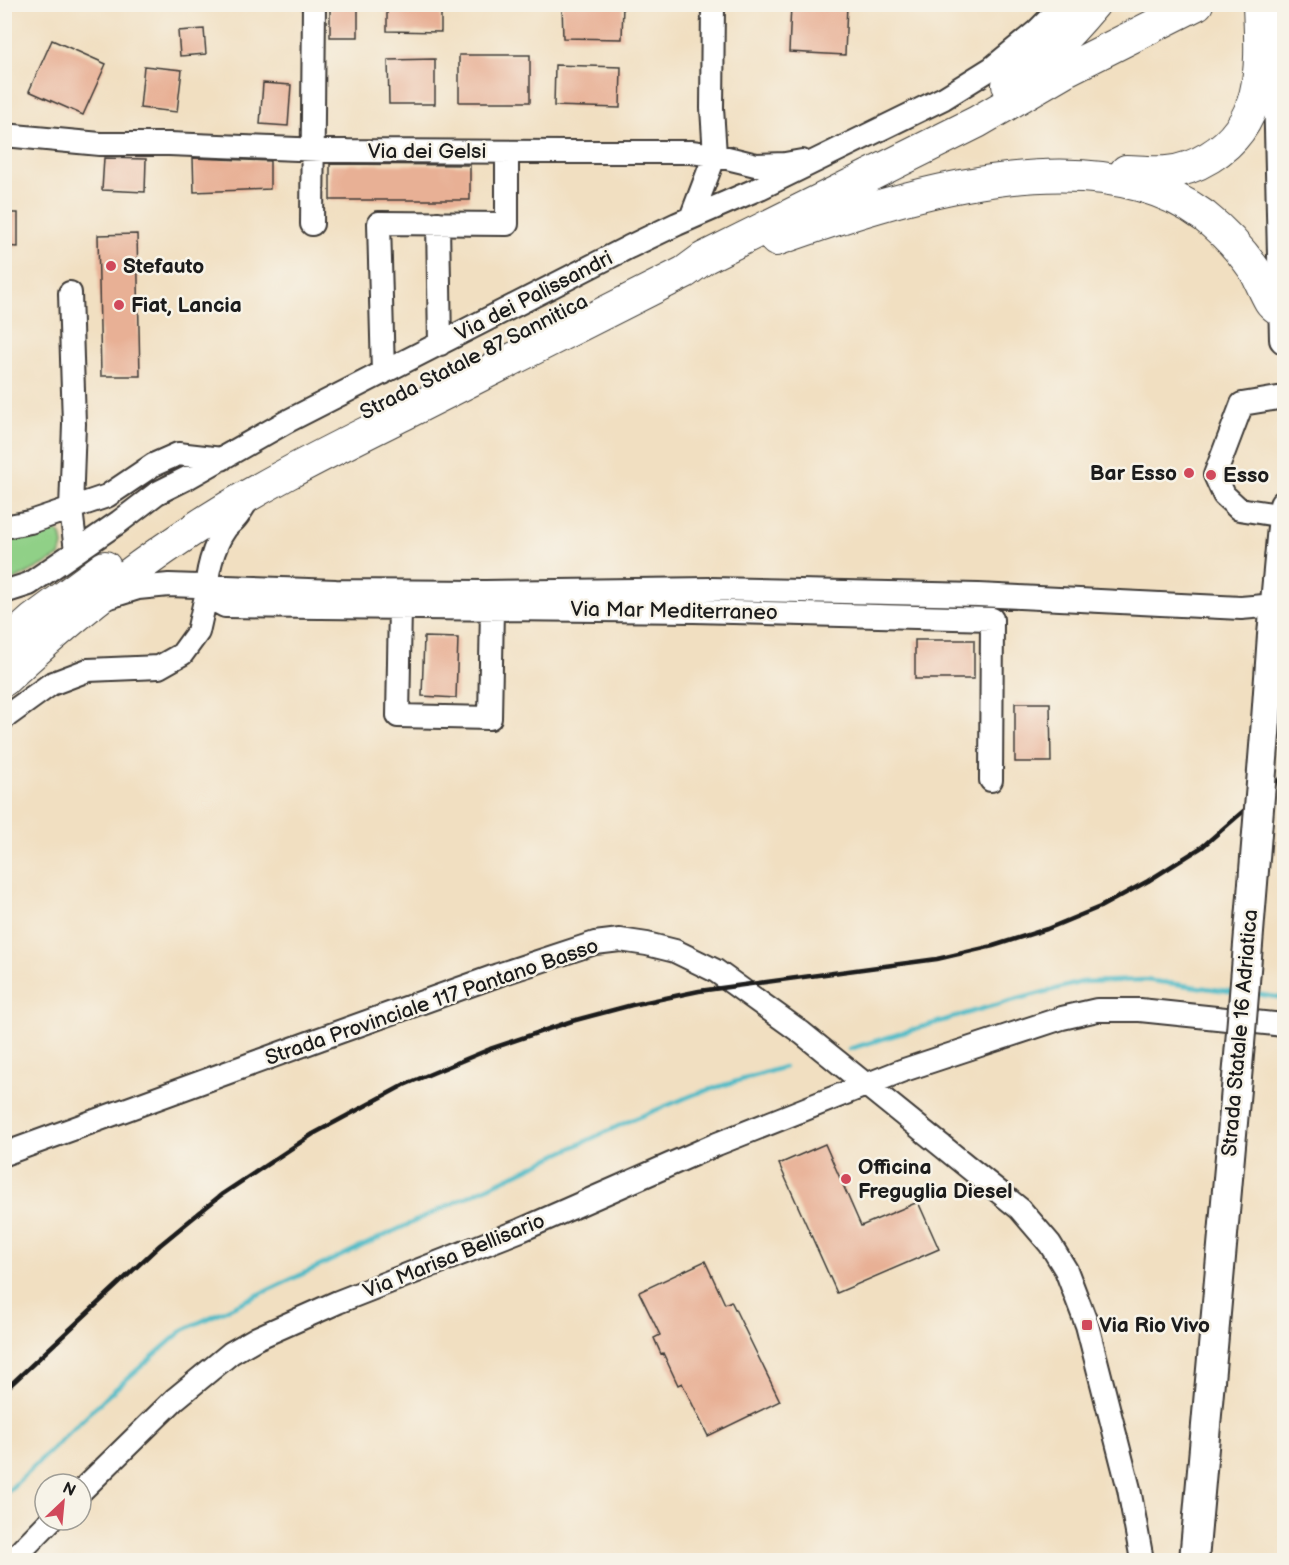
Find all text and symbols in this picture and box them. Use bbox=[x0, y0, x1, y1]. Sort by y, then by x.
street label: Via dei Gelsi bbox=[368, 139, 486, 164]
street label: Via dei Palissandri bbox=[451, 245, 617, 347]
place label: Stefauto bbox=[123, 254, 204, 279]
marker: Stefauto bbox=[104, 259, 118, 273]
street label: Strada Statale 87 Sannitica bbox=[356, 289, 592, 425]
place label: Fiat, Lancia bbox=[131, 293, 242, 318]
marker: Fiat, Lancia bbox=[112, 298, 126, 312]
place label: Bar Esso bbox=[1090, 461, 1177, 486]
place label: Esso bbox=[1223, 463, 1269, 488]
marker: Bar Esso bbox=[1182, 466, 1196, 480]
marker: Esso bbox=[1204, 468, 1218, 482]
street label: Via Mar Mediterraneo bbox=[570, 597, 778, 625]
street label: Strada Statale 16 Adriatica bbox=[1217, 908, 1263, 1158]
street label: Strada Provinciale 117 Pantano Basso bbox=[262, 933, 602, 1071]
place label: Officina Freguglia Diesel bbox=[858, 1155, 1013, 1204]
marker: Officina Freguglia Diesel bbox=[839, 1172, 853, 1186]
street label: Via Marisa Bellisario bbox=[360, 1208, 549, 1304]
place label: Via Rio Vivo bbox=[1099, 1313, 1210, 1338]
marker: Via Rio Vivo bbox=[1080, 1318, 1094, 1332]
north arrow bbox=[33, 1472, 93, 1532]
text: N bbox=[59, 1479, 78, 1501]

